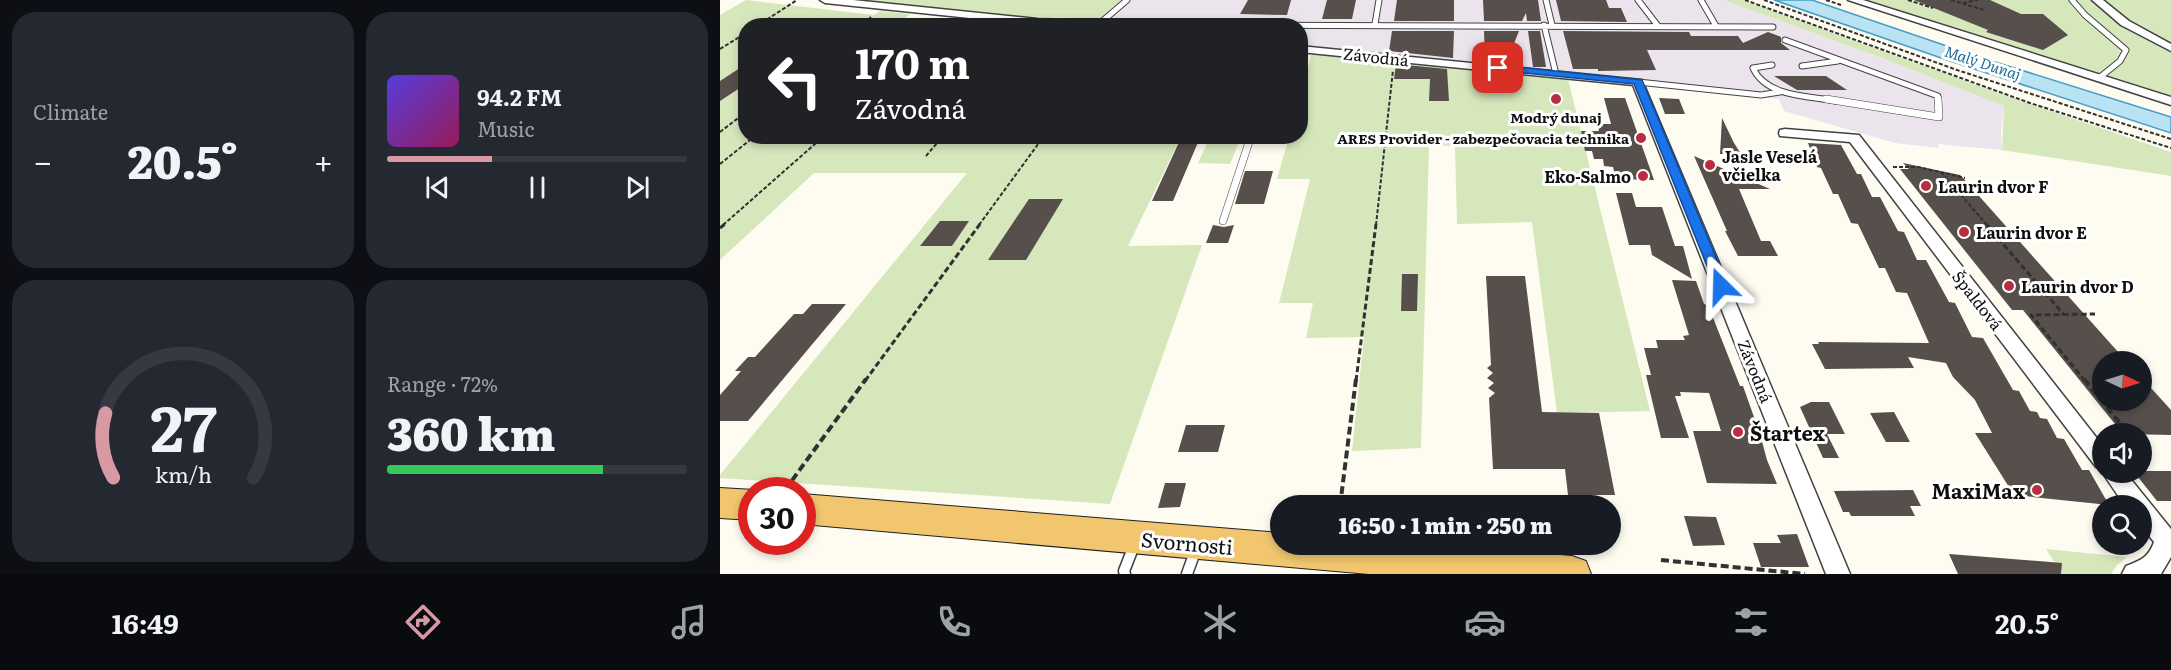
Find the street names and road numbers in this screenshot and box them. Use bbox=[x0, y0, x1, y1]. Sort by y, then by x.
street label: Závodná bbox=[1342, 41, 1410, 71]
street label: Špaldová bbox=[1947, 265, 2009, 335]
street label: Závodná bbox=[1733, 336, 1780, 406]
street label: Svornosti bbox=[1140, 523, 1234, 561]

